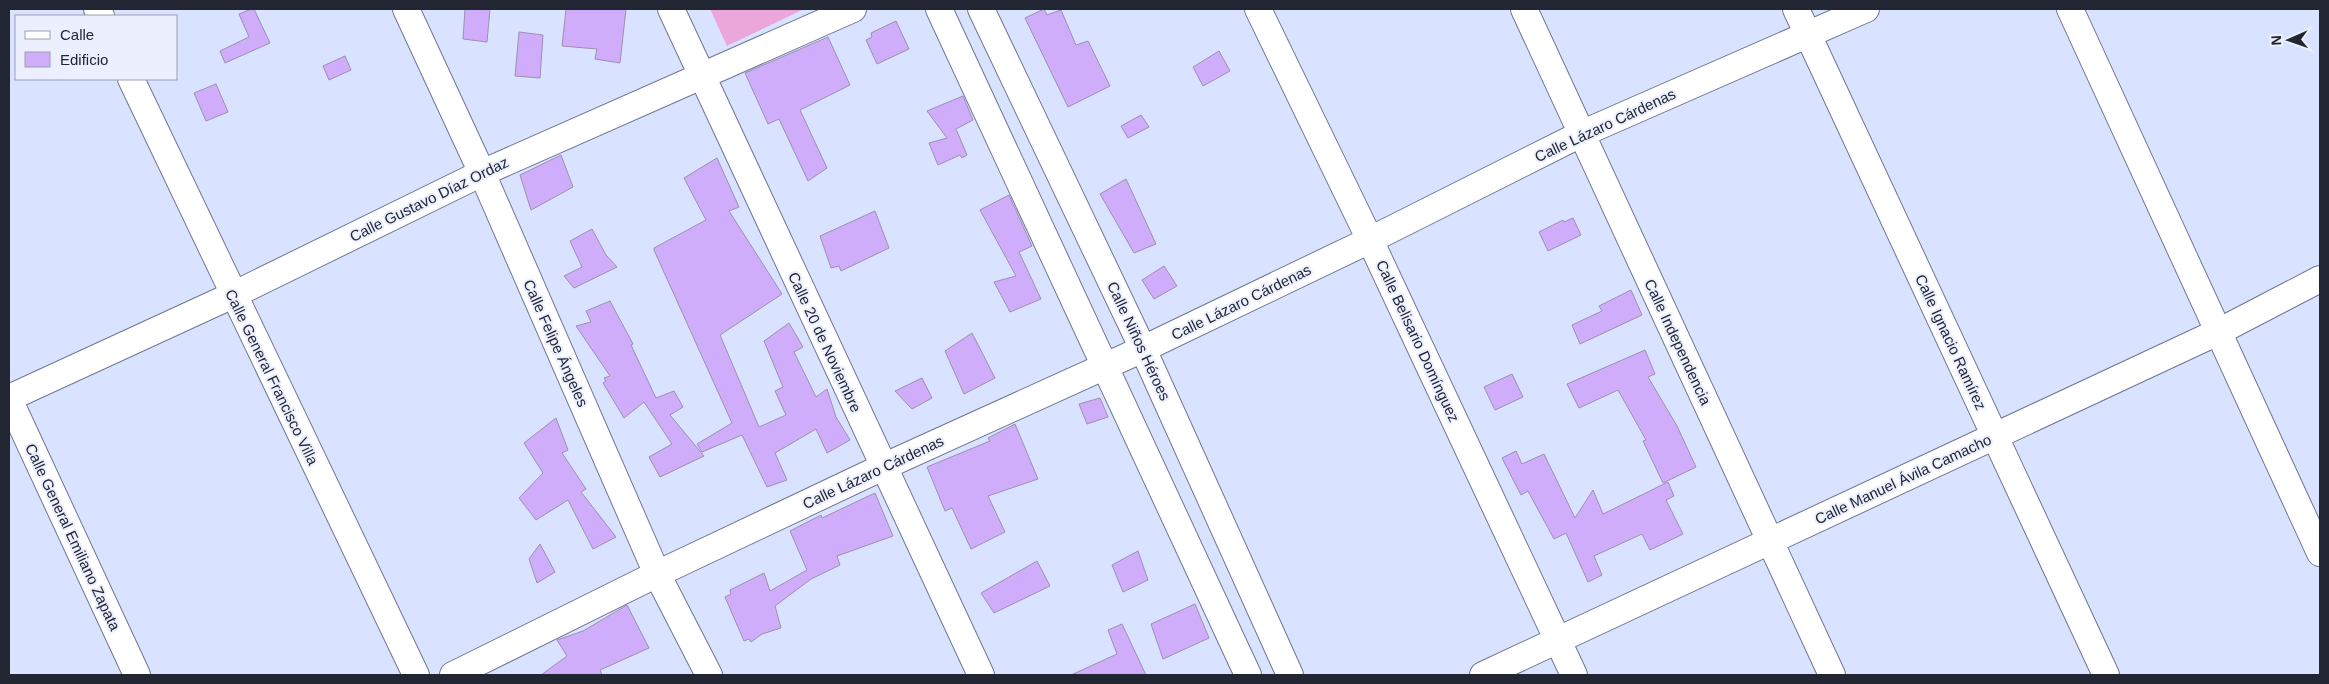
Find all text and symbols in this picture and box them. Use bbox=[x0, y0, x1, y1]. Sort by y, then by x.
legend bbox=[15, 15, 178, 80]
north arrow bbox=[2264, 15, 2314, 65]
text: Calle bbox=[60, 26, 94, 43]
text: N bbox=[2268, 35, 2284, 46]
text: Edificio bbox=[60, 51, 108, 68]
street label: Calle Lázaro Cárdenas bbox=[1532, 85, 1678, 165]
street label: Calle Gustavo Díaz Ordaz bbox=[347, 153, 511, 245]
street label: Calle Belisario Domínguez bbox=[1373, 257, 1463, 425]
street label: Calle Lázaro Cárdenas bbox=[1168, 261, 1314, 343]
street label: Calle 20 de Noviembre bbox=[785, 269, 865, 415]
street label: Calle Ignacio Ramírez bbox=[1912, 272, 1990, 412]
street label: Calle Independencia bbox=[1641, 276, 1715, 408]
street label: Calle Felipe Ángeles bbox=[520, 277, 592, 409]
street label: Calle Niños Héroes bbox=[1104, 279, 1174, 403]
street label: Calle General Francisco Villa bbox=[222, 286, 322, 468]
street label: Calle Manuel Ávila Camacho bbox=[1812, 431, 1994, 527]
street label: Calle Lázaro Cárdenas bbox=[800, 432, 946, 512]
street label: Calle General Emiliano Zapata bbox=[22, 441, 124, 634]

